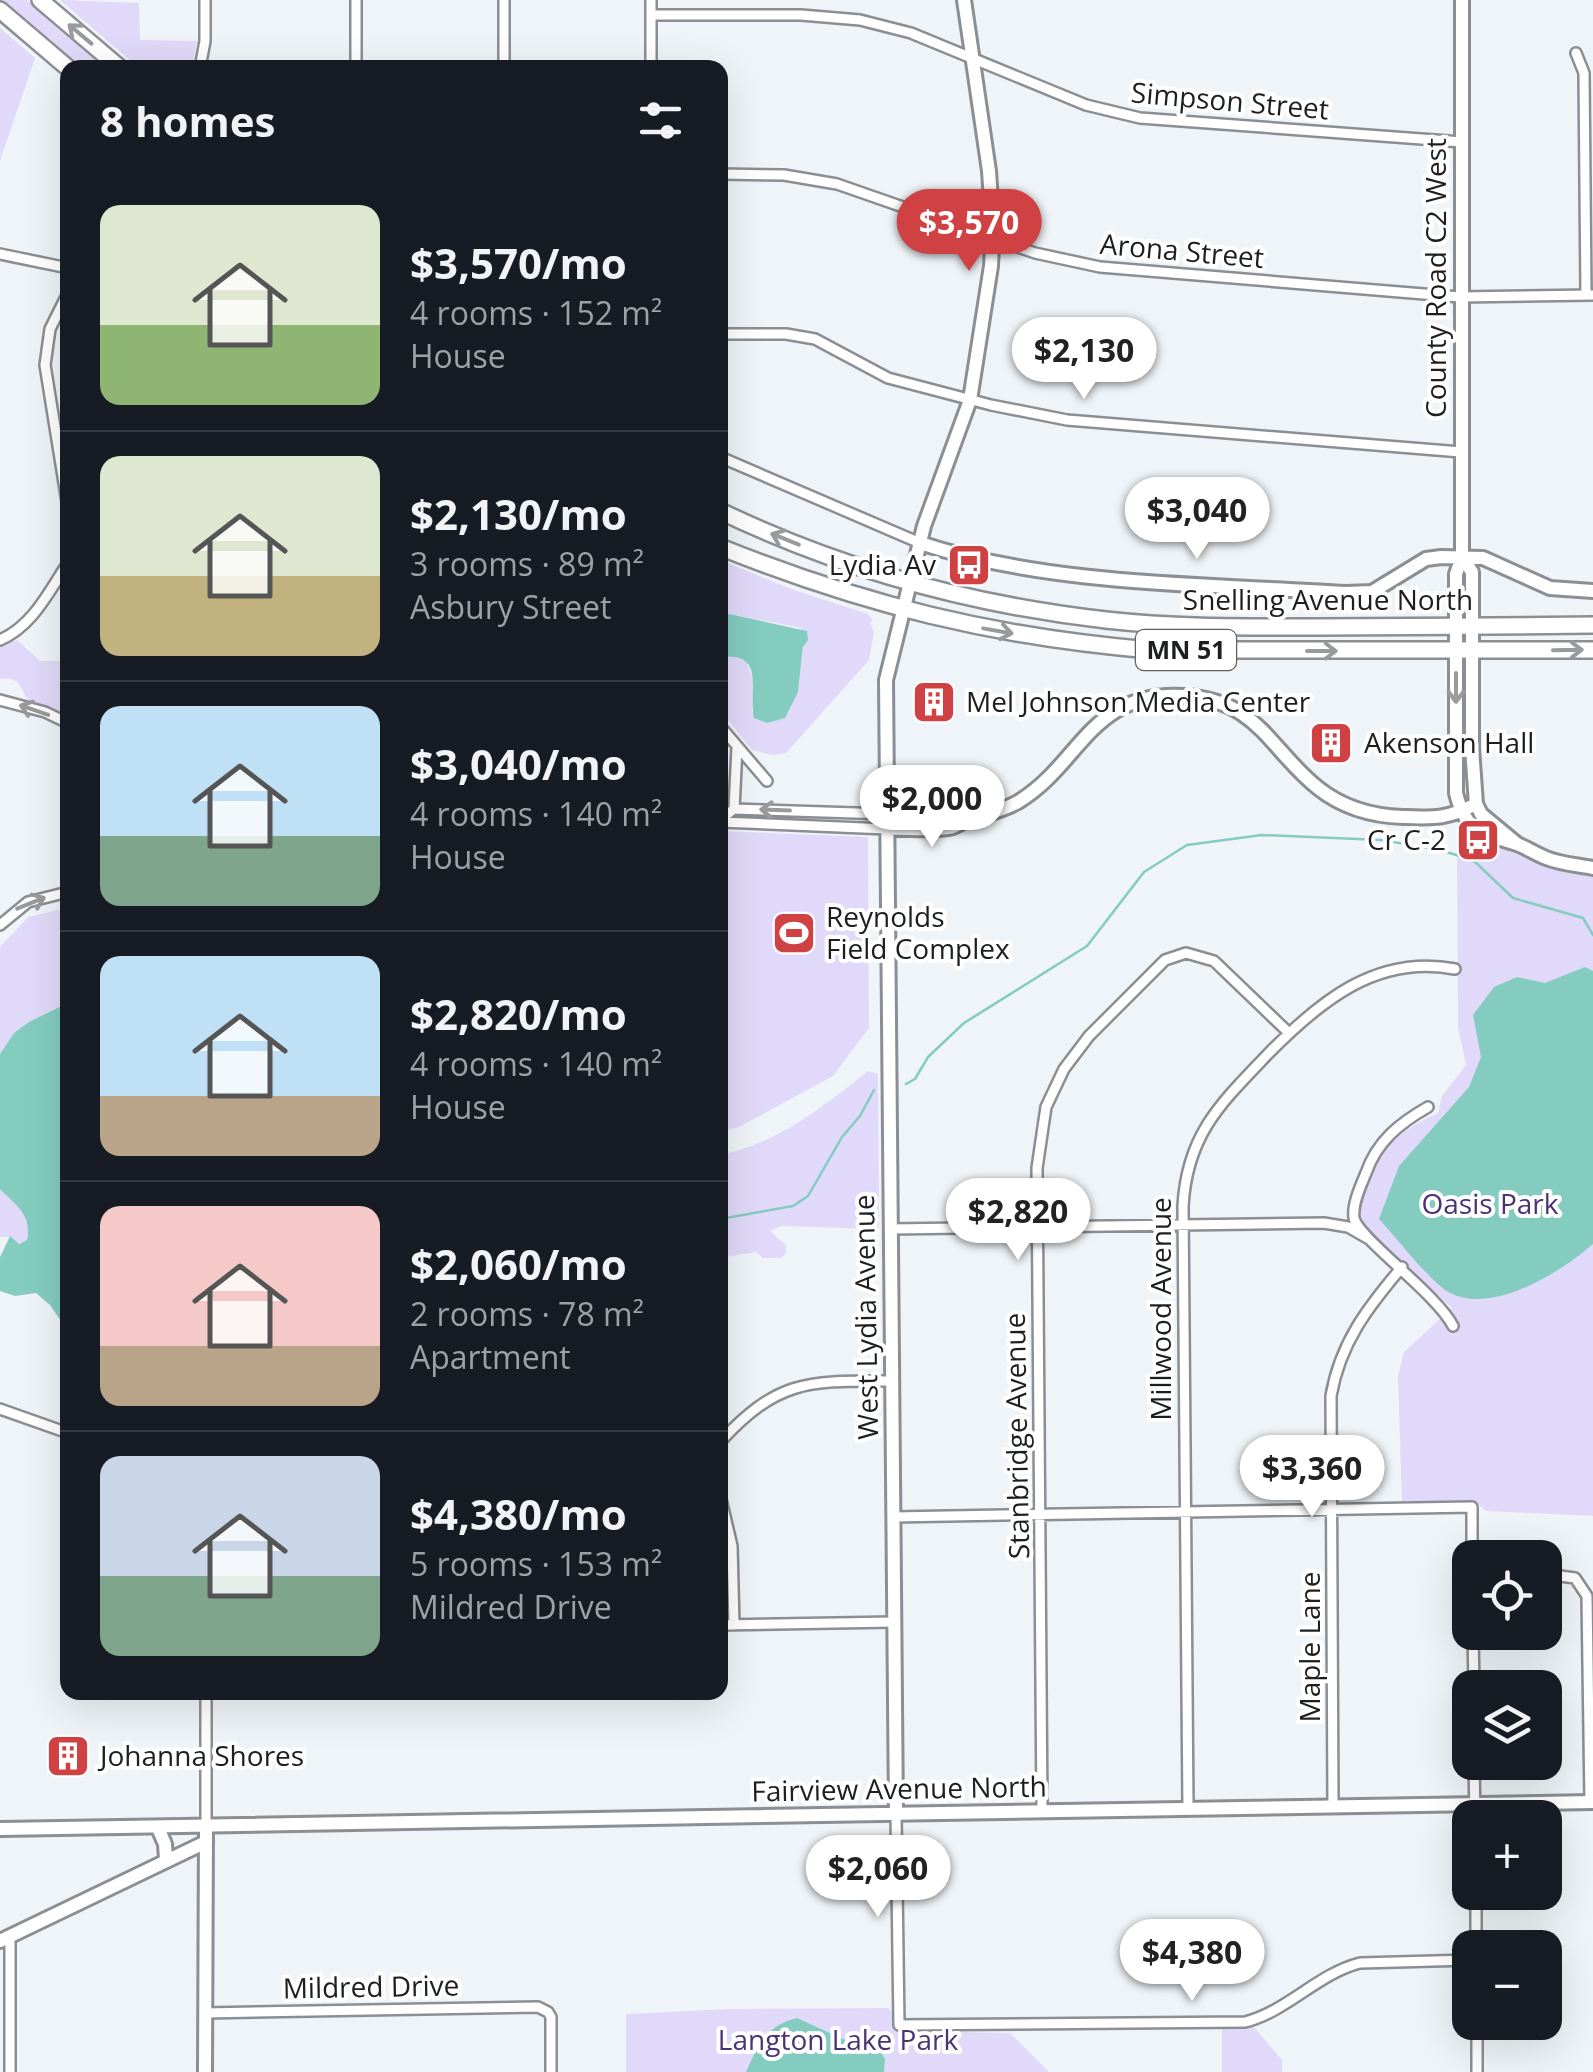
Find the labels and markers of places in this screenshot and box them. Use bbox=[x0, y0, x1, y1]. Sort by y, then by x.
pin: $3,570 bbox=[888, 189, 1050, 274]
pin: $2,130 bbox=[1003, 317, 1165, 402]
pin: $3,040 bbox=[1116, 477, 1278, 562]
bus stop icon: Lydia Av bbox=[946, 542, 992, 588]
place label: Lydia Av bbox=[829, 545, 936, 583]
building icon: Mel Johnson Media Center bbox=[911, 679, 957, 725]
place label: Mel Johnson Media Center bbox=[966, 682, 1311, 720]
building icon: Akenson Hall bbox=[1308, 720, 1354, 766]
place label: Akenson Hall bbox=[1364, 723, 1534, 761]
pin: $2,000 bbox=[851, 765, 1013, 850]
bus stop icon: Cr C-2 bbox=[1455, 817, 1501, 863]
place label: Cr C-2 bbox=[1367, 820, 1446, 858]
place label: Reynolds Field Complex bbox=[826, 897, 1010, 967]
sports icon: Reynolds Field Complex bbox=[771, 910, 817, 956]
pin: $2,820 bbox=[937, 1178, 1099, 1263]
pin: $3,360 bbox=[1231, 1435, 1393, 1520]
building icon: Johanna Shores bbox=[45, 1733, 91, 1779]
place label: Johanna Shores bbox=[97, 1736, 304, 1774]
pin: $2,060 bbox=[797, 1835, 959, 1920]
pin: $4,380 bbox=[1111, 1919, 1273, 2004]

